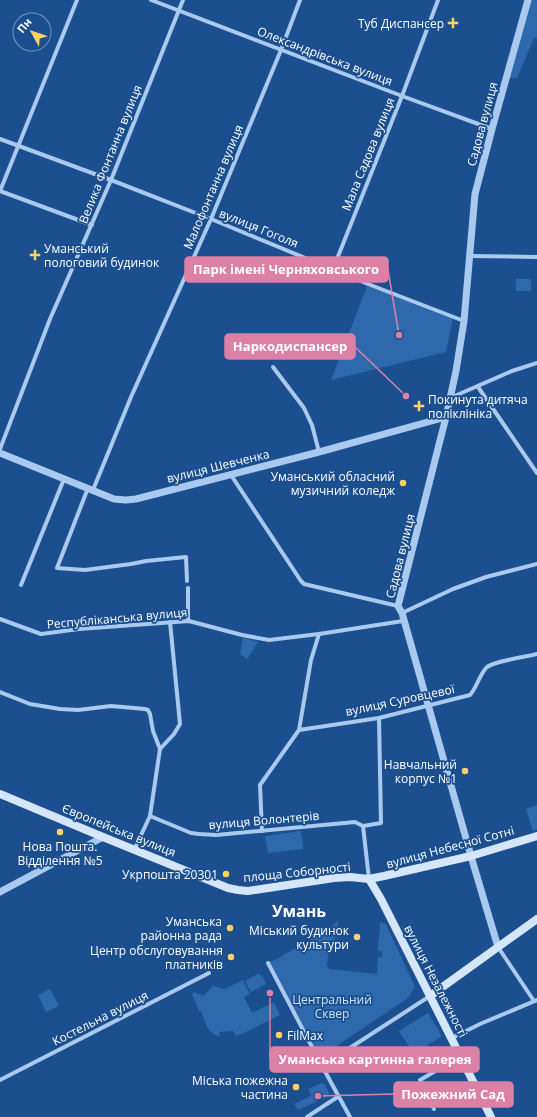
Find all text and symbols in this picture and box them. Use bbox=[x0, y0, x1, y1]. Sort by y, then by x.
north arrow bbox=[12, 12, 52, 52]
text: Пн bbox=[13, 14, 35, 36]
place label: Туб Диспансер bbox=[358, 15, 444, 32]
marker: Туб Диспансер bbox=[447, 17, 459, 29]
street label: Олександрівська вулиця bbox=[255, 22, 395, 90]
street label: Садова вулиця bbox=[463, 80, 501, 168]
street label: Велика Фонтанна вулиця bbox=[74, 82, 146, 226]
street label: Мала Садова вулиця bbox=[338, 95, 398, 213]
street label: Малофонтанна вулиця bbox=[179, 122, 247, 252]
street label: вулиця Гоголя bbox=[217, 204, 301, 252]
place label: Уманський пологовий будинок bbox=[44, 240, 160, 271]
marker: Уманський пологовий будинок bbox=[29, 249, 41, 261]
callout: Парк імені Черняховського bbox=[185, 257, 388, 282]
text: Парк імені Черняховського bbox=[193, 260, 379, 278]
callout: Наркодиспансер bbox=[225, 334, 355, 359]
text: Наркодиспансер bbox=[233, 337, 347, 355]
place label: Покинута дитяча поліклініка bbox=[428, 391, 528, 422]
marker: Покинута дитяча поліклініка bbox=[413, 400, 425, 412]
street label: вулиця Шевченка bbox=[165, 445, 271, 487]
place label: Уманський обласний музичний коледж bbox=[271, 468, 395, 499]
marker: Уманський обласний музичний коледж bbox=[398, 478, 408, 488]
street label: Садова вулиця bbox=[381, 512, 419, 600]
street label: Республіканська вулиця bbox=[46, 603, 188, 633]
street label: вулиця Суровцевої bbox=[344, 680, 457, 720]
place label: Навчальний корпус №1 bbox=[384, 756, 457, 787]
marker: Навчальний корпус №1 bbox=[460, 766, 470, 776]
street label: Європейська вулиця bbox=[60, 799, 178, 861]
street label: вулиця Волонтерів bbox=[208, 807, 320, 833]
street label: вулиця Небесної Сотні bbox=[384, 822, 516, 872]
marker: Нова Пошта. Відділення №5 bbox=[55, 827, 65, 837]
place label: Нова Пошта. Відділення №5 bbox=[17, 838, 103, 869]
street label: площа Соборності bbox=[243, 858, 351, 886]
place label: Укрпошта 20301 bbox=[122, 866, 218, 883]
marker: Укрпошта 20301 bbox=[221, 869, 231, 879]
district label: Умань bbox=[272, 900, 326, 922]
place label: Уманська районна рада bbox=[141, 913, 222, 944]
place label: Міський будинок культури bbox=[249, 922, 350, 953]
street label: вулиця Незалежності bbox=[400, 922, 472, 1040]
marker: Уманська районна рада bbox=[225, 923, 235, 933]
marker: Міський будинок культури bbox=[352, 932, 362, 942]
place label: Центр обслуговування платників bbox=[90, 942, 223, 973]
marker: Центр обслуговування платників bbox=[226, 952, 236, 962]
street label: Костельна вулиця bbox=[49, 986, 151, 1050]
park label: Центральний Сквер bbox=[292, 991, 372, 1022]
place label: FilMax bbox=[287, 1027, 324, 1044]
marker: FilMax bbox=[274, 1030, 284, 1040]
callout: Уманська картинна галерея bbox=[270, 1047, 479, 1072]
text: Уманська картинна галерея bbox=[279, 1050, 471, 1068]
place label: Міська пожежна частина bbox=[192, 1072, 288, 1103]
marker: Міська пожежна частина bbox=[291, 1082, 301, 1092]
callout: Пожежний Сад bbox=[394, 1082, 513, 1107]
text: Пожежний Сад bbox=[401, 1085, 505, 1103]

